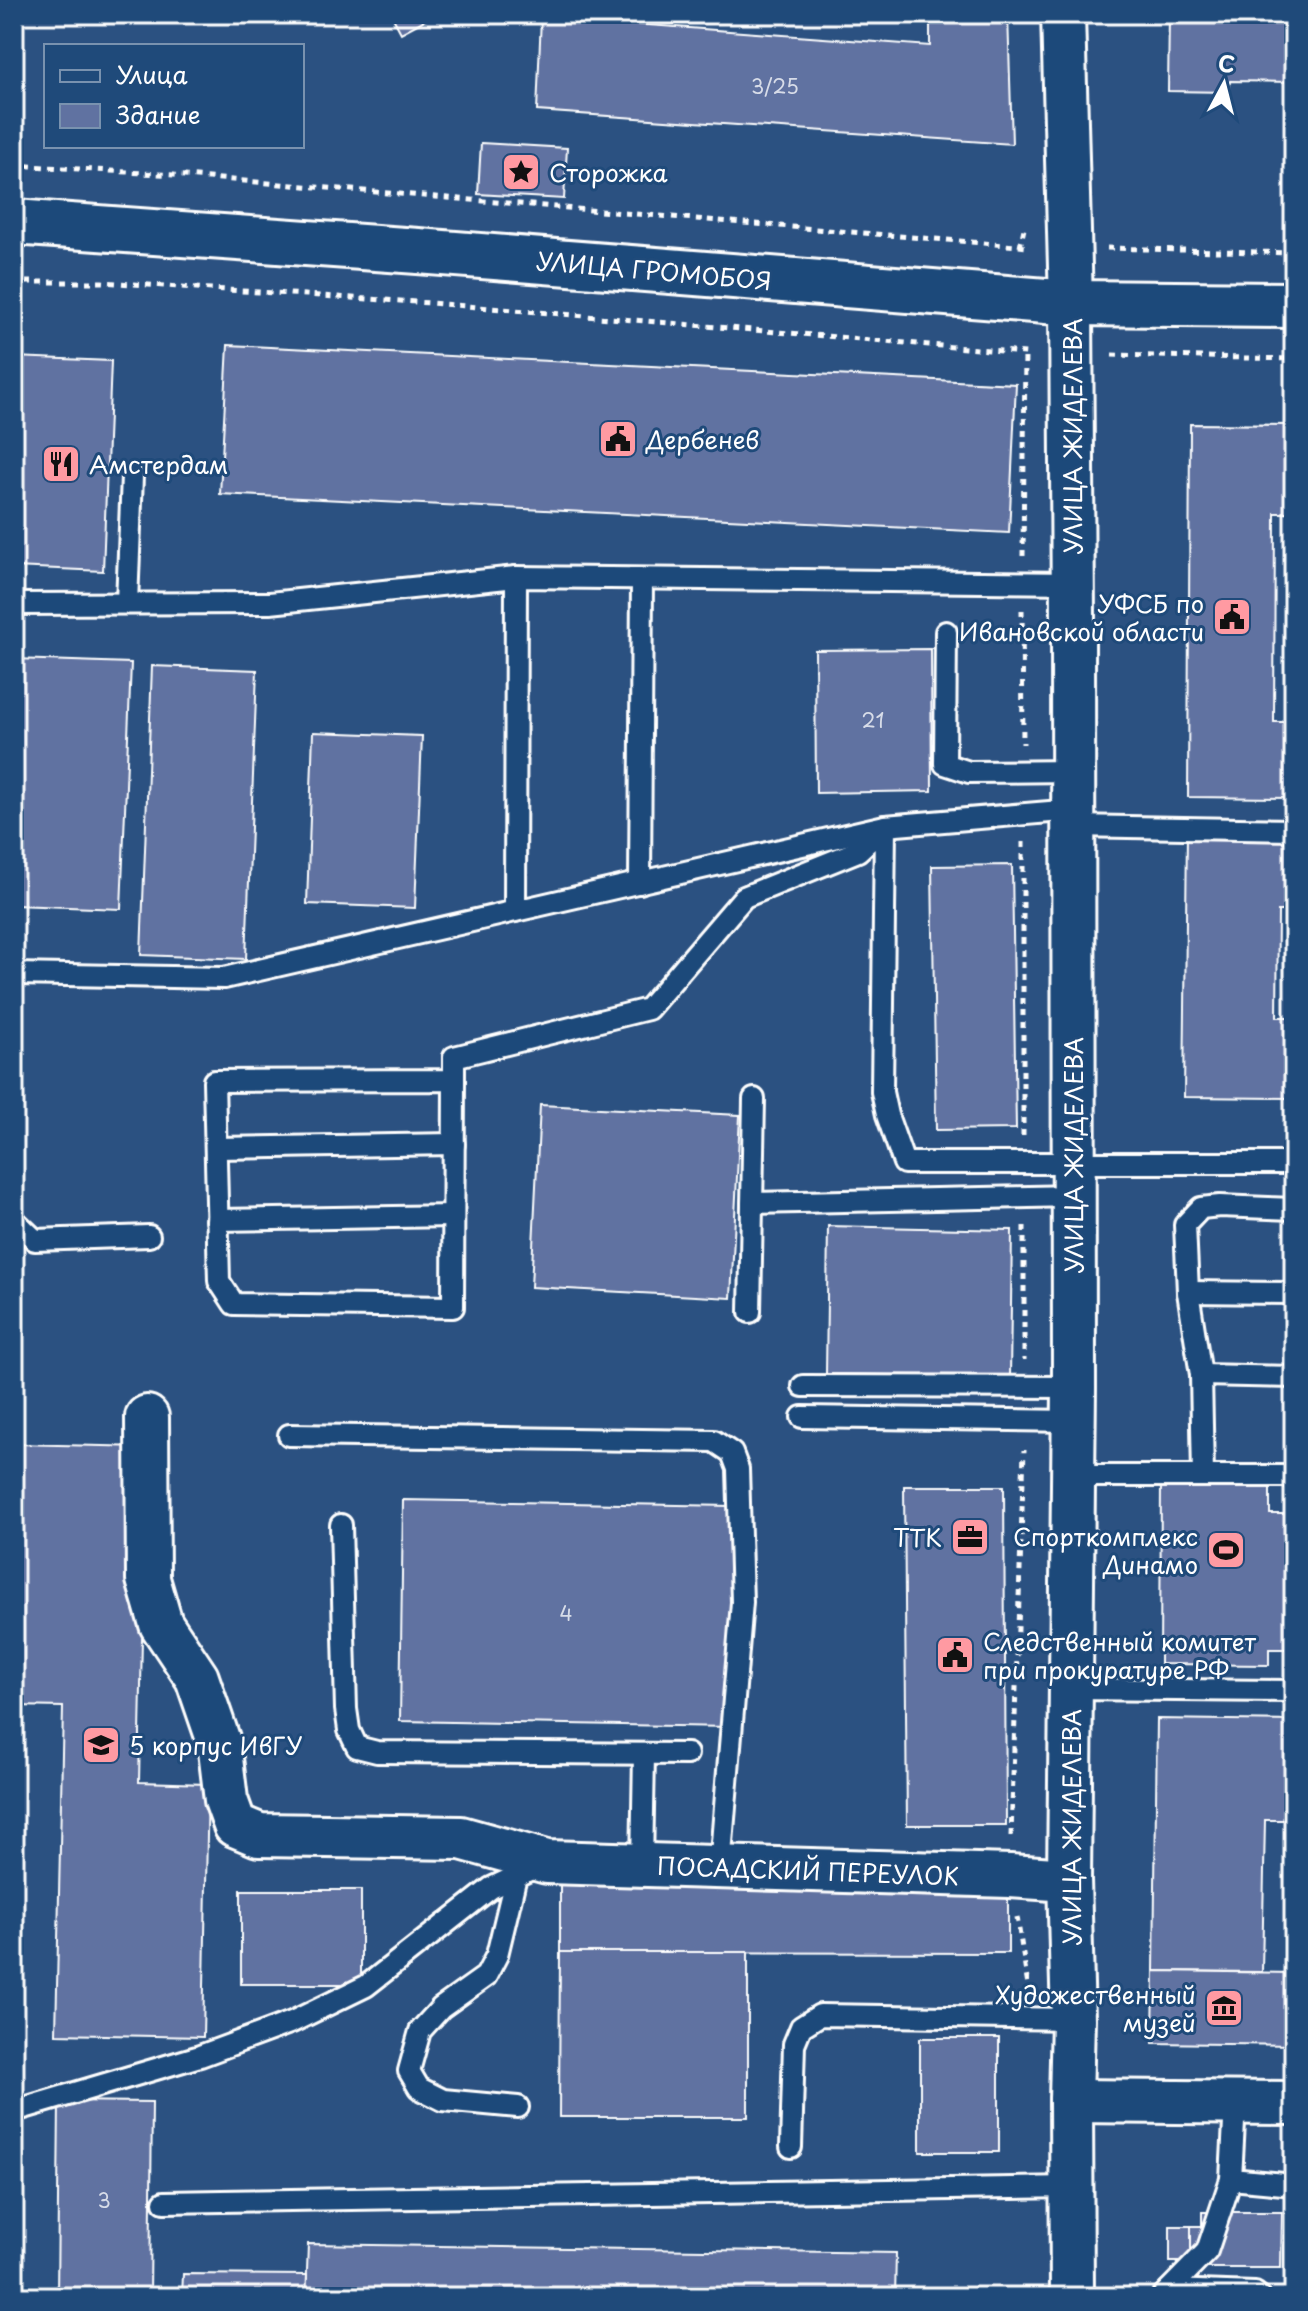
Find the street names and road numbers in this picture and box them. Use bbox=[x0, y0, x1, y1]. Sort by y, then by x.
street label: УЛИЦА ГРОМОБОЯ bbox=[535, 242, 773, 298]
street label: УЛИЦА ЖИДЕЛЕВА bbox=[1054, 318, 1090, 554]
street label: УЛИЦА ЖИДЕЛЕВА bbox=[1055, 1037, 1091, 1273]
street label: УЛИЦА ЖИДЕЛЕВА bbox=[1053, 1709, 1089, 1945]
street label: ПОСАДСКИЙ ПЕРЕУЛОК bbox=[657, 1847, 959, 1893]

